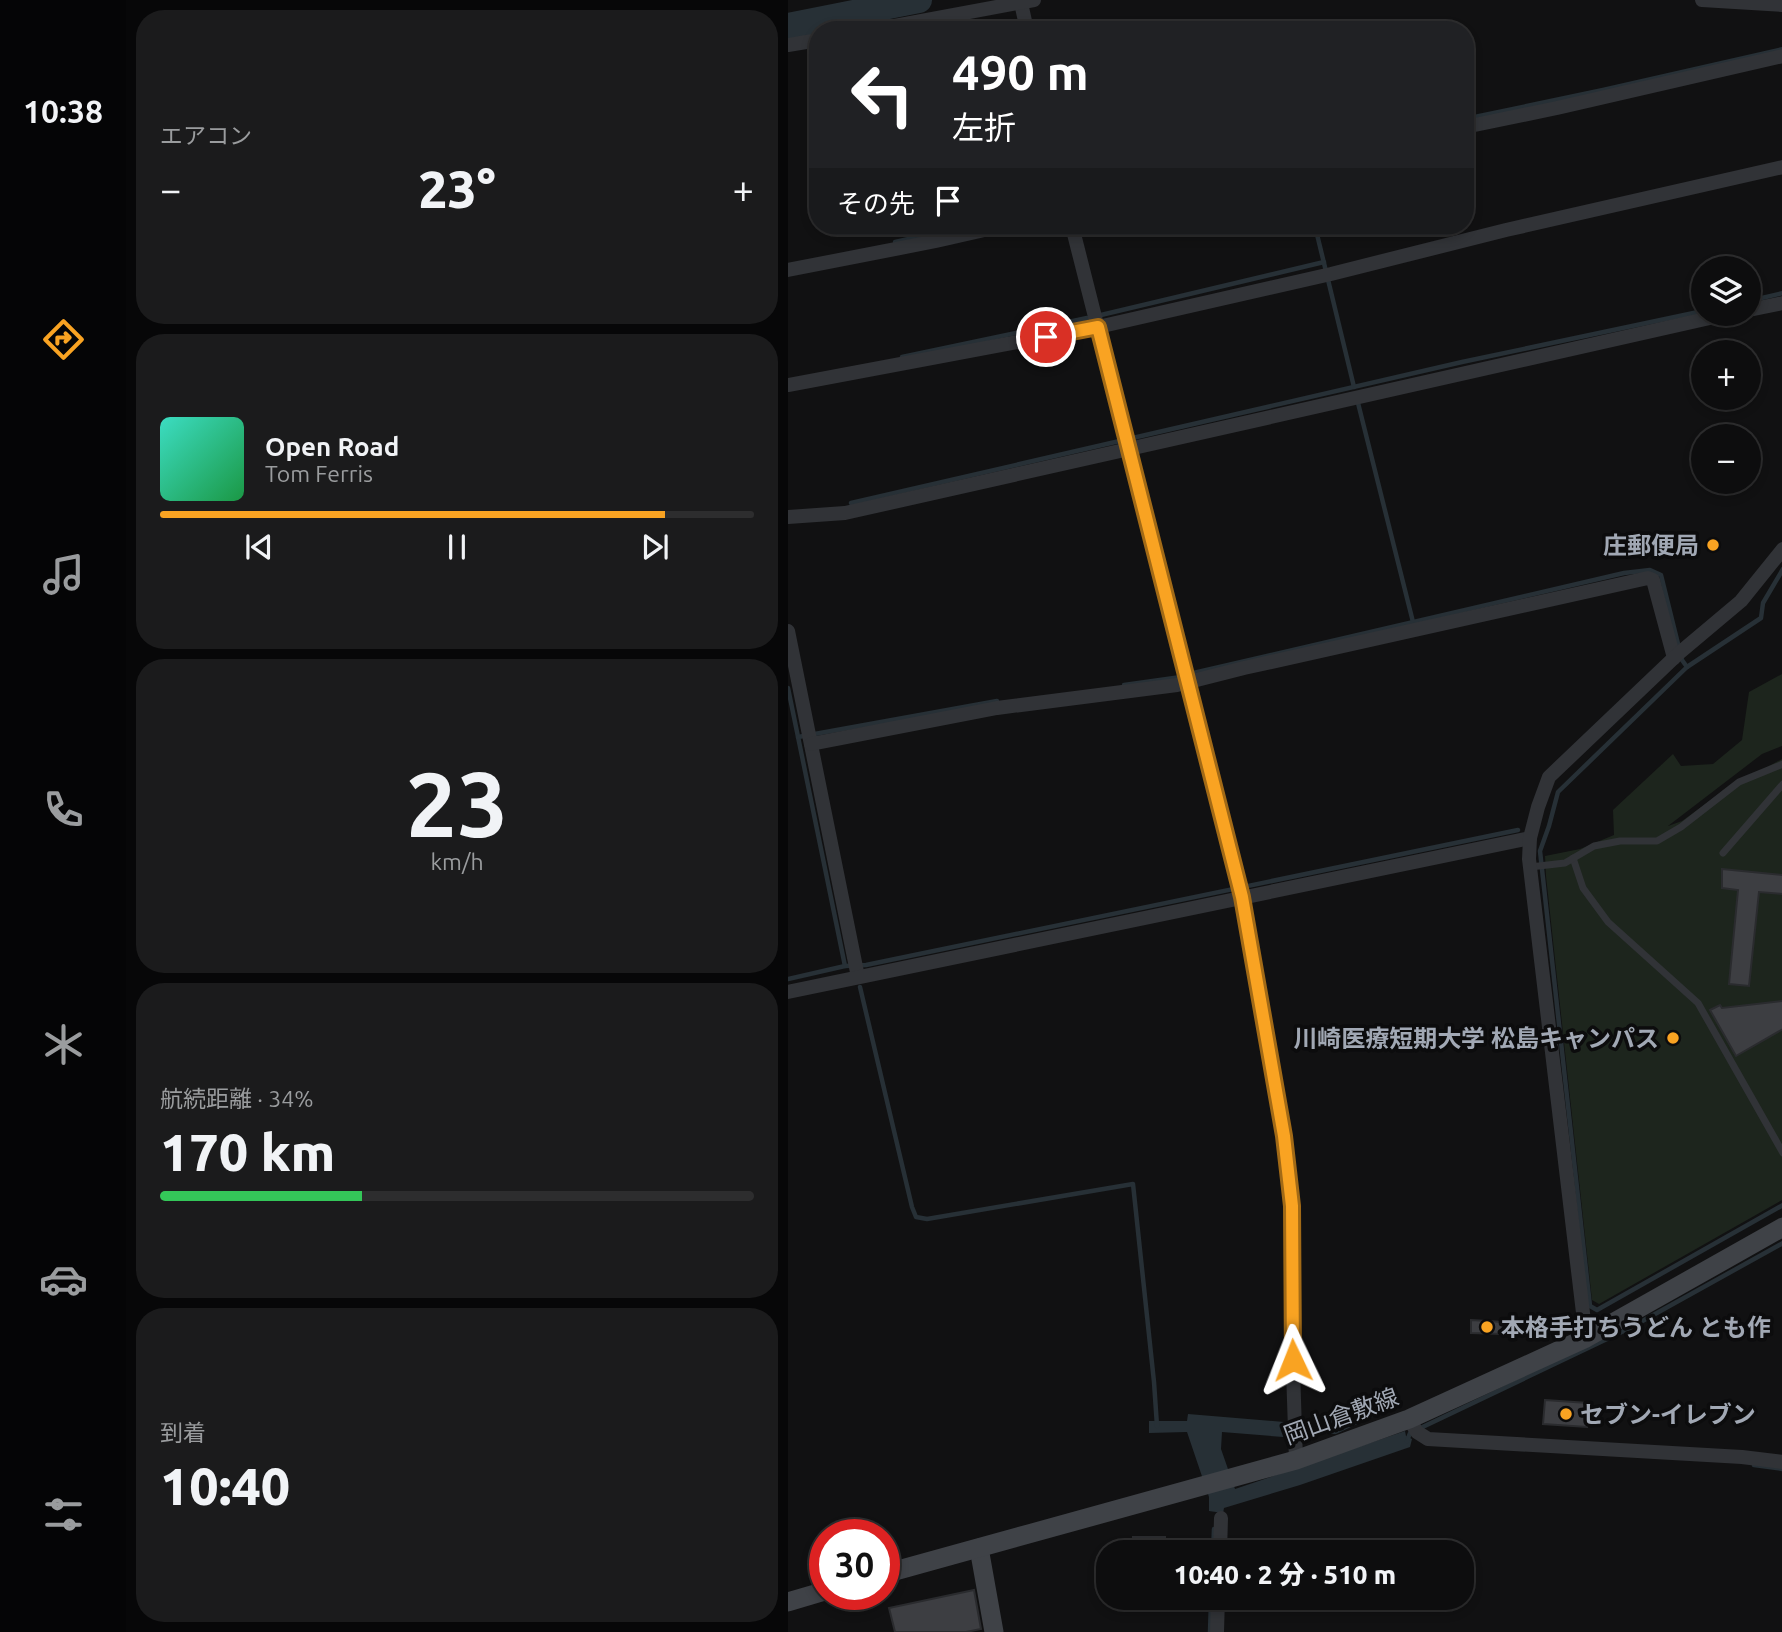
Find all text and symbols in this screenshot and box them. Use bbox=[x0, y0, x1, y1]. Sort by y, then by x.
text: 490 m bbox=[952, 44, 1089, 99]
icon: left bbox=[837, 49, 928, 140]
text: 10:38 bbox=[23, 93, 103, 129]
text: 左折 bbox=[952, 109, 1016, 145]
text: エアコン bbox=[160, 123, 252, 148]
text: 23° bbox=[418, 160, 496, 218]
text: − bbox=[160, 168, 181, 210]
text: + bbox=[733, 168, 754, 210]
icon: arrive bbox=[929, 182, 967, 220]
text: その先 bbox=[837, 189, 915, 218]
map controls bbox=[1691, 256, 1761, 494]
button: layers bbox=[1691, 256, 1761, 326]
pin bbox=[1016, 307, 1076, 367]
icon: directions bbox=[39, 315, 88, 364]
icon: arrive bbox=[1027, 318, 1065, 356]
button: + bbox=[1691, 340, 1761, 410]
button: − bbox=[1691, 424, 1761, 494]
text: Open Road bbox=[265, 432, 399, 461]
text: Tom Ferris bbox=[265, 461, 373, 486]
icon: previous bbox=[240, 528, 278, 566]
icon: pause bbox=[438, 528, 476, 566]
icon: next bbox=[636, 528, 674, 566]
place label: 庄郵便局 bbox=[1603, 532, 1699, 559]
marker: 庄郵便局 bbox=[1705, 537, 1721, 553]
icon: music bbox=[39, 550, 88, 599]
text: 23 bbox=[406, 752, 508, 854]
icon: phone bbox=[39, 785, 88, 834]
text: km/h bbox=[430, 849, 484, 874]
icon: climate bbox=[39, 1020, 88, 1069]
place label: 川崎医療短期大学 松島キャンパス bbox=[1293, 1025, 1659, 1052]
marker: 川崎医療短期大学 松島キャンパス bbox=[1665, 1030, 1681, 1046]
text: 航続距離 · 34% bbox=[160, 1086, 313, 1111]
text: 170 km bbox=[160, 1123, 335, 1181]
icon: car bbox=[39, 1255, 88, 1304]
place label: 本格手打ちうどん とも作 bbox=[1501, 1314, 1771, 1341]
marker: 本格手打ちうどん とも作 bbox=[1479, 1319, 1495, 1335]
position arrow bbox=[1256, 1323, 1330, 1397]
street label: 岡山倉敷線 bbox=[1280, 1383, 1402, 1449]
place label: セブン-イレブン bbox=[1580, 1401, 1756, 1428]
marker: セブン-イレブン bbox=[1558, 1406, 1574, 1422]
text: 到着 bbox=[160, 1420, 206, 1445]
text: 10:40 bbox=[160, 1457, 290, 1515]
icon: filters bbox=[39, 1490, 88, 1539]
speed limit sign: 30 bbox=[809, 1519, 900, 1610]
text: 10:40 · 2 分 · 510 m bbox=[1174, 1560, 1396, 1589]

